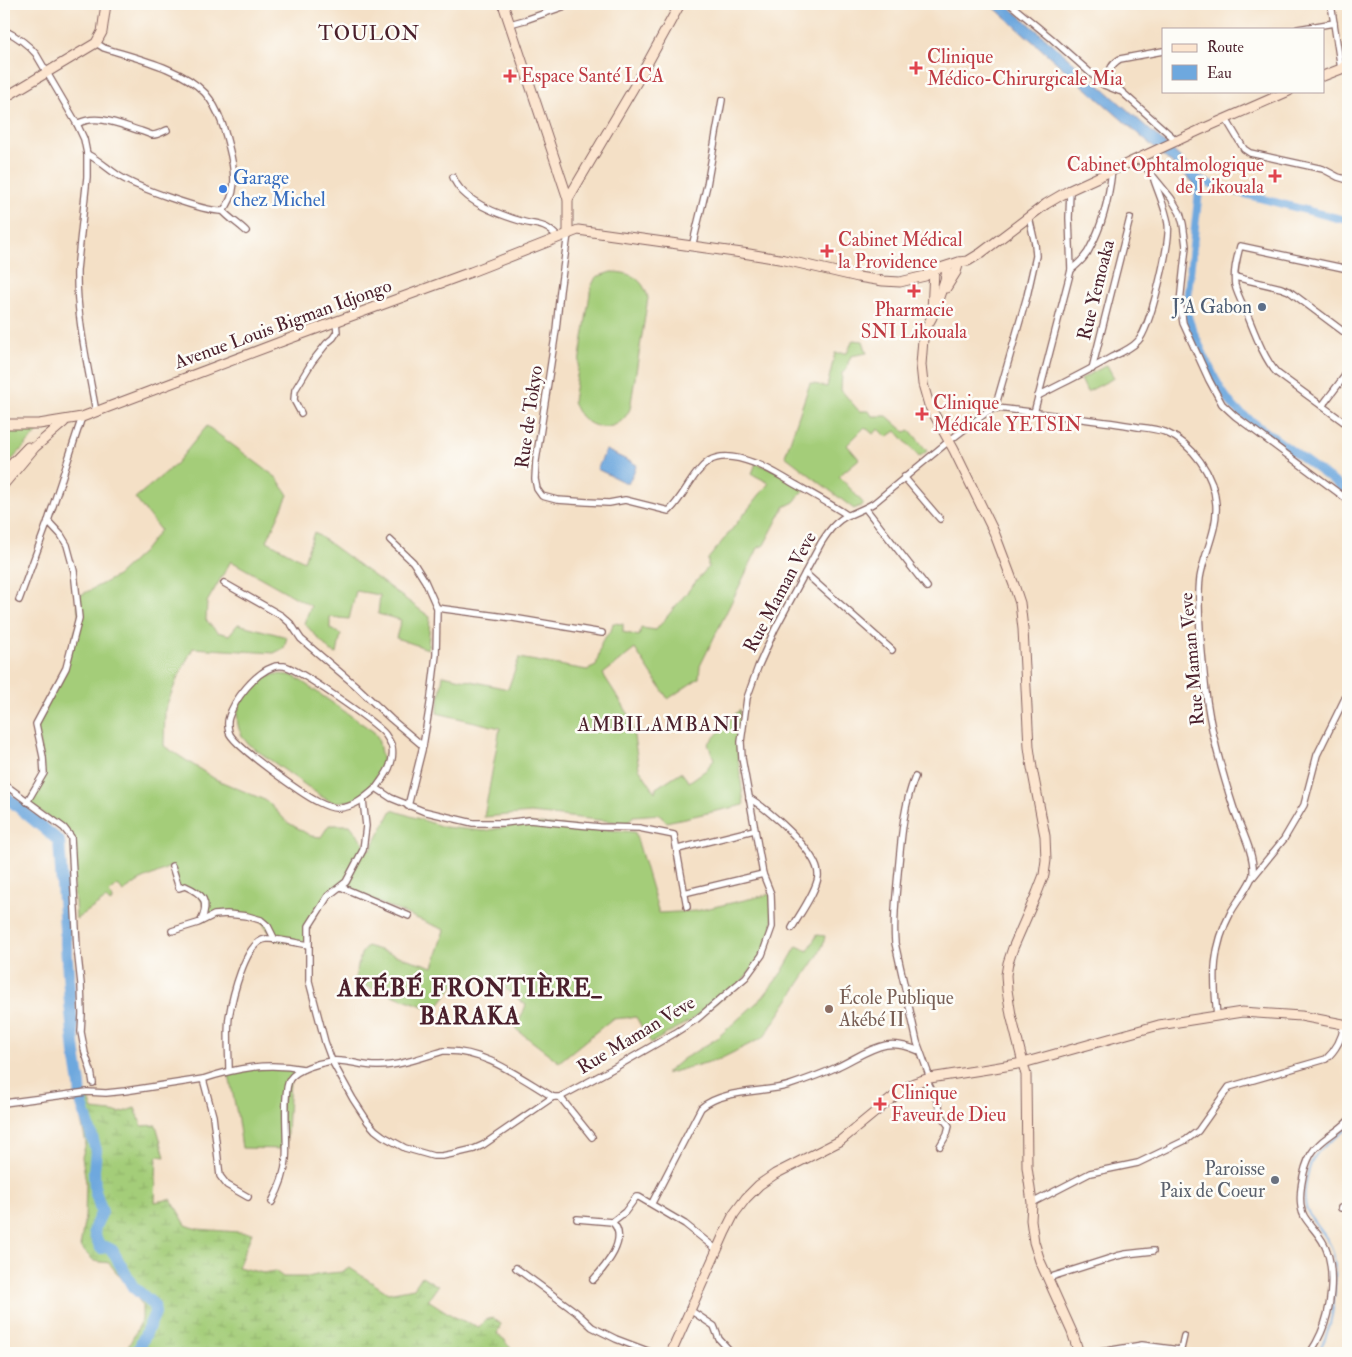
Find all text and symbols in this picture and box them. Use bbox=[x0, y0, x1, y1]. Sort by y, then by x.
district label: TOULON bbox=[318, 21, 420, 46]
legend bbox=[1162, 28, 1324, 92]
text: Route bbox=[1207, 38, 1244, 57]
place label: Clinique Médico-Chirurgicale Mia bbox=[927, 45, 1123, 91]
marker: Clinique Médico-Chirurgicale Mia bbox=[909, 61, 923, 75]
place label: Espace Santé LCA bbox=[521, 64, 664, 89]
text: Eau bbox=[1207, 64, 1232, 83]
marker: Espace Santé LCA bbox=[503, 69, 517, 83]
place label: Cabinet Ophtalmologique de Likouala bbox=[1067, 153, 1264, 199]
place label: Garage chez Michel bbox=[233, 166, 326, 212]
marker: Cabinet Ophtalmologique de Likouala bbox=[1268, 169, 1282, 183]
marker: Garage chez Michel bbox=[217, 183, 229, 195]
place label: Cabinet Médical la Providence bbox=[838, 228, 963, 274]
street label: Rue Yemoaka bbox=[1072, 237, 1120, 343]
marker: Cabinet Médical la Providence bbox=[820, 244, 834, 258]
street label: Avenue Louis Bigman Idjongo bbox=[170, 274, 395, 375]
marker: Pharmacie SNI Likouala bbox=[908, 285, 920, 297]
place label: J'A Gabon bbox=[1171, 295, 1252, 319]
place label: Pharmacie SNI Likouala bbox=[861, 298, 967, 344]
marker: J'A Gabon bbox=[1256, 301, 1268, 313]
street label: Rue de Tokyo bbox=[510, 364, 548, 470]
place label: Clinique Médicale YETSIN bbox=[933, 391, 1082, 437]
marker: Clinique Médicale YETSIN bbox=[915, 407, 929, 421]
street label: Rue Maman Veve bbox=[738, 527, 822, 657]
street label: Rue Maman Veve bbox=[1174, 591, 1210, 726]
district label: AMBILAMBANI bbox=[577, 712, 740, 737]
district label: AKÉBÉ FRONTIÈRE_ BARAKA bbox=[336, 972, 603, 1032]
place label: École Publique Akébé II bbox=[838, 984, 954, 1032]
street label: Rue Maman Veve bbox=[573, 990, 699, 1080]
marker: École Publique Akébé II bbox=[823, 1003, 835, 1015]
place label: Clinique Faveur de Dieu bbox=[891, 1081, 1006, 1127]
marker: Clinique Faveur de Dieu bbox=[873, 1097, 887, 1111]
place label: Paroisse Paix de Coeur bbox=[1160, 1157, 1265, 1203]
marker: Paroisse Paix de Coeur bbox=[1269, 1174, 1281, 1186]

